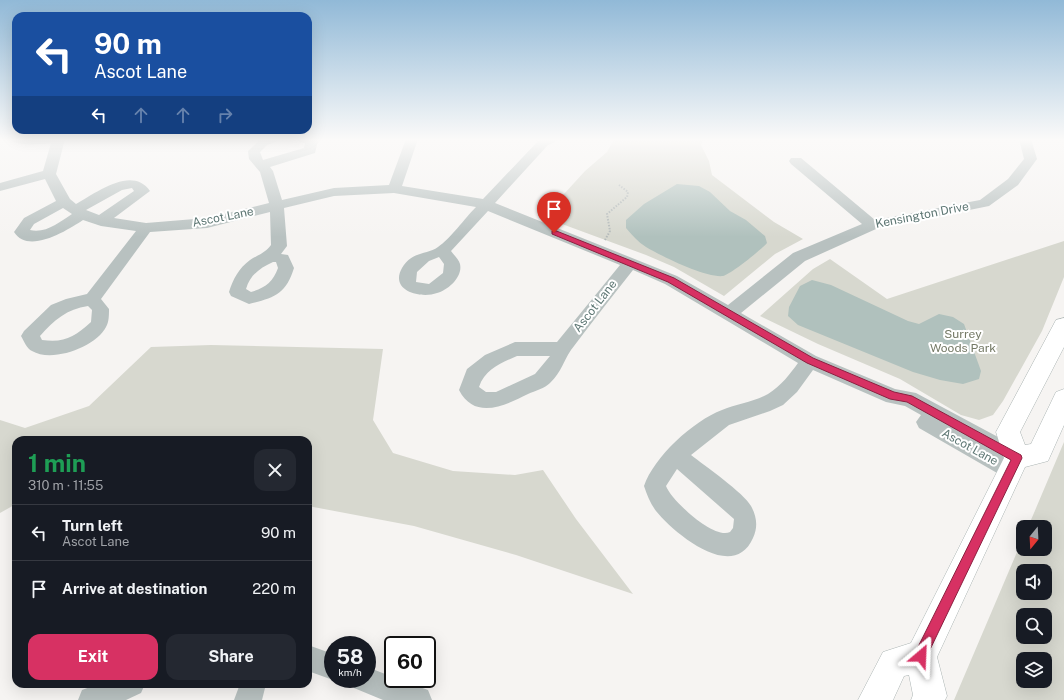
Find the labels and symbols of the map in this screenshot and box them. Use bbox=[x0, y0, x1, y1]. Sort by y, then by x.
pin bbox=[537, 192, 571, 233]
street label: Kensington Drive bbox=[874, 199, 970, 231]
street label: Ascot Lane bbox=[191, 204, 255, 230]
street label: Ascot Lane bbox=[570, 277, 620, 335]
park label: Surrey Woods Park bbox=[930, 327, 996, 355]
street label: Ascot Lane bbox=[939, 426, 1001, 468]
north arrow bbox=[1016, 520, 1052, 556]
position arrow bbox=[900, 635, 942, 677]
speed limit sign: 60 bbox=[384, 636, 436, 688]

